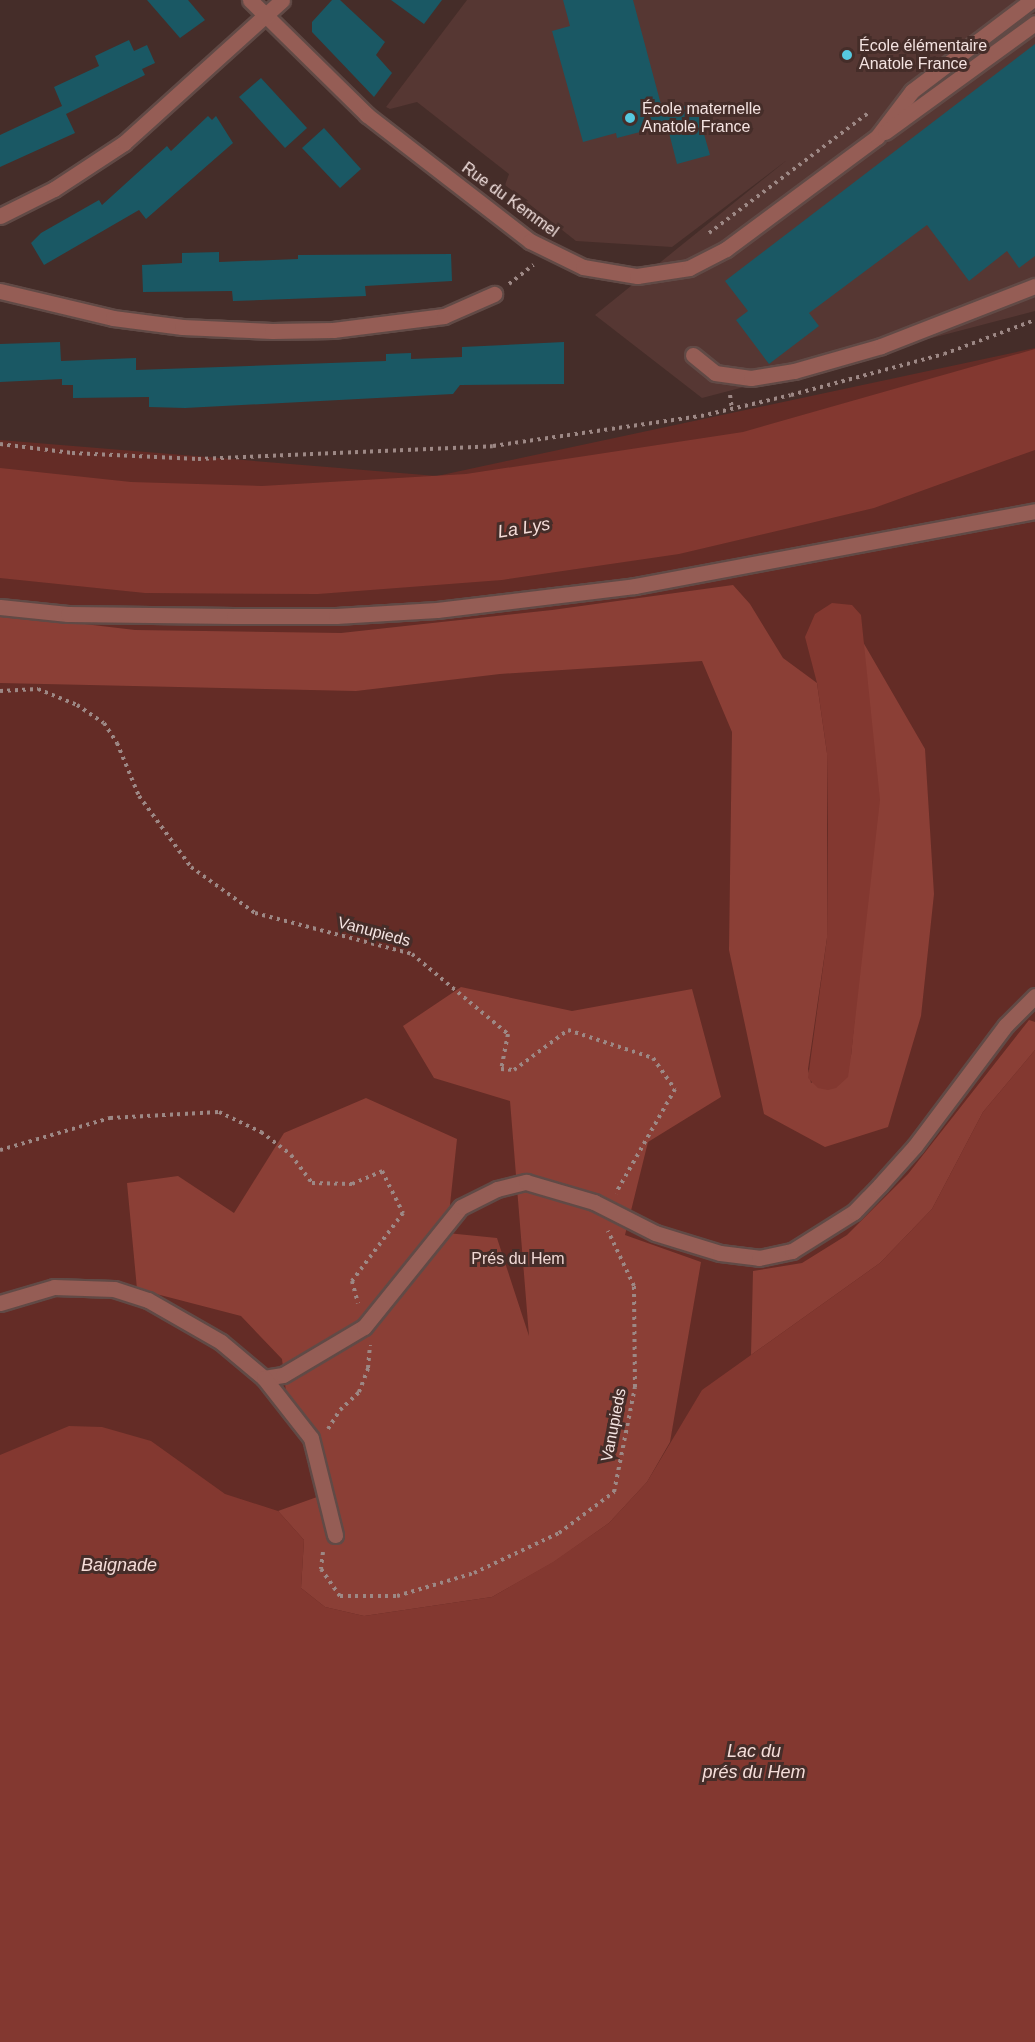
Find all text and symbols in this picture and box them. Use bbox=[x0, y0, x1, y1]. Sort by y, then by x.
place label: École élémentaire Anatole France bbox=[859, 36, 987, 74]
marker: École élémentaire Anatole France bbox=[840, 48, 854, 62]
place label: École maternelle Anatole France bbox=[642, 99, 761, 137]
marker: École maternelle Anatole France bbox=[623, 111, 637, 125]
street label: Rue du Kemmel bbox=[458, 159, 562, 241]
water label: La Lys bbox=[496, 513, 552, 543]
street label: Vanupieds bbox=[336, 913, 412, 951]
park label: Prés du Hem bbox=[471, 1249, 565, 1269]
street label: Vanupieds bbox=[597, 1387, 631, 1463]
water label: Baignade bbox=[81, 1554, 157, 1576]
water label: Lac du prés du Hem bbox=[702, 1741, 806, 1784]

